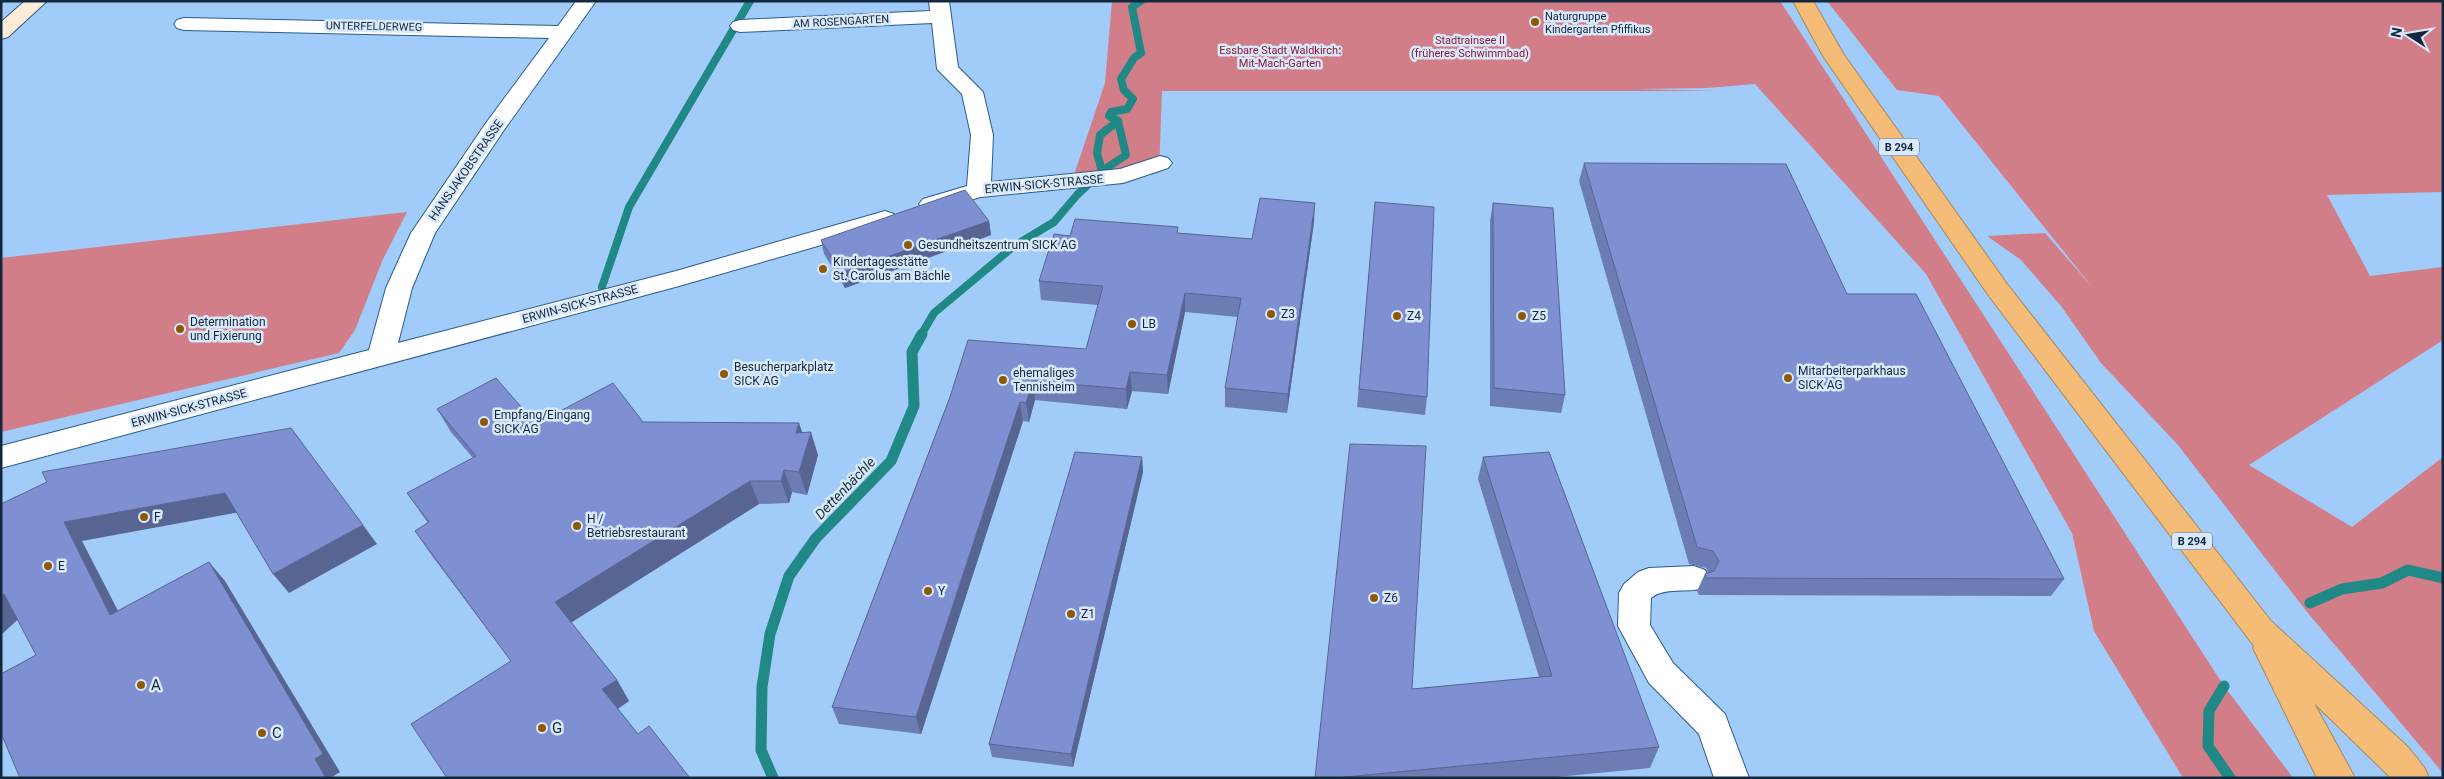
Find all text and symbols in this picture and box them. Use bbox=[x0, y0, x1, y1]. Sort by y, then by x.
place label: Naturgruppe Kindergarten Pfiffikus bbox=[1545, 10, 1651, 36]
north arrow bbox=[2384, 10, 2434, 60]
street label: AM ROSENGARTEN bbox=[793, 12, 889, 31]
marker: Naturgruppe Kindergarten Pfiffikus bbox=[1529, 16, 1541, 28]
street label: UNTERFELDERWEG bbox=[326, 19, 422, 34]
text: N bbox=[2387, 26, 2405, 39]
park label: Stadtrainsee II (früheres Schwimmbad) bbox=[1411, 34, 1529, 60]
park label: Essbare Stadt Waldkirch: Mit-Mach-Garten bbox=[1219, 44, 1341, 70]
street label: HANSJAKOBSTRASSE bbox=[426, 117, 506, 223]
road number: B 294 bbox=[1879, 138, 1919, 156]
street label: ERWIN-SICK-STRASSE bbox=[984, 172, 1104, 196]
place label: Gesundheitszentrum SICK AG bbox=[918, 238, 1076, 252]
marker: Gesundheitszentrum SICK AG bbox=[902, 239, 914, 251]
place label: Kindertagesstätte St. Carolus am Bächle bbox=[833, 255, 950, 283]
marker: Kindertagesstätte St. Carolus am Bächle bbox=[817, 263, 829, 275]
street label: ERWIN-SICK-STRASSE bbox=[521, 282, 640, 326]
place label: Z3 bbox=[1281, 307, 1295, 321]
marker: Z3 bbox=[1265, 308, 1277, 320]
place label: Z4 bbox=[1407, 309, 1421, 323]
place label: Z5 bbox=[1532, 309, 1546, 323]
marker: Z4 bbox=[1391, 310, 1403, 322]
marker: Z5 bbox=[1516, 310, 1528, 322]
place label: Determination und Fixierung bbox=[190, 315, 266, 343]
place label: LB bbox=[1142, 317, 1156, 331]
marker: LB bbox=[1126, 318, 1138, 330]
marker: Determination und Fixierung bbox=[174, 323, 186, 335]
place label: Besucherparkplatz SICK AG bbox=[734, 360, 833, 388]
place label: Mitarbeiterparkhaus SICK AG bbox=[1798, 364, 1906, 392]
place label: ehemaliges Tennisheim bbox=[1013, 366, 1075, 394]
marker: Besucherparkplatz SICK AG bbox=[718, 368, 730, 380]
marker: Mitarbeiterparkhaus SICK AG bbox=[1782, 372, 1794, 384]
marker: ehemaliges Tennisheim bbox=[997, 374, 1009, 386]
street label: ERWIN-SICK-STRASSE bbox=[130, 386, 249, 430]
place label: Empfang/Eingang SICK AG bbox=[494, 408, 590, 436]
marker: Empfang/Eingang SICK AG bbox=[478, 416, 490, 428]
water label: Dettenbächle bbox=[812, 454, 878, 522]
place label: F bbox=[154, 510, 161, 524]
marker: F bbox=[138, 511, 150, 523]
place label: H / Betriebsrestaurant bbox=[587, 512, 686, 540]
marker: H / Betriebsrestaurant bbox=[571, 520, 583, 532]
road number: B 294 bbox=[2172, 532, 2212, 550]
place label: E bbox=[58, 559, 65, 573]
marker: E bbox=[42, 560, 54, 572]
place label: Y bbox=[938, 584, 946, 598]
marker: Y bbox=[922, 585, 934, 597]
place label: Z6 bbox=[1384, 591, 1398, 605]
marker: Z6 bbox=[1368, 592, 1380, 604]
place label: Z1 bbox=[1081, 607, 1095, 621]
marker: Z1 bbox=[1065, 608, 1077, 620]
place label: A bbox=[151, 676, 161, 694]
marker: A bbox=[135, 679, 147, 691]
place label: G bbox=[552, 719, 562, 737]
marker: G bbox=[536, 722, 548, 734]
place label: C bbox=[272, 724, 282, 742]
marker: C bbox=[256, 727, 268, 739]

